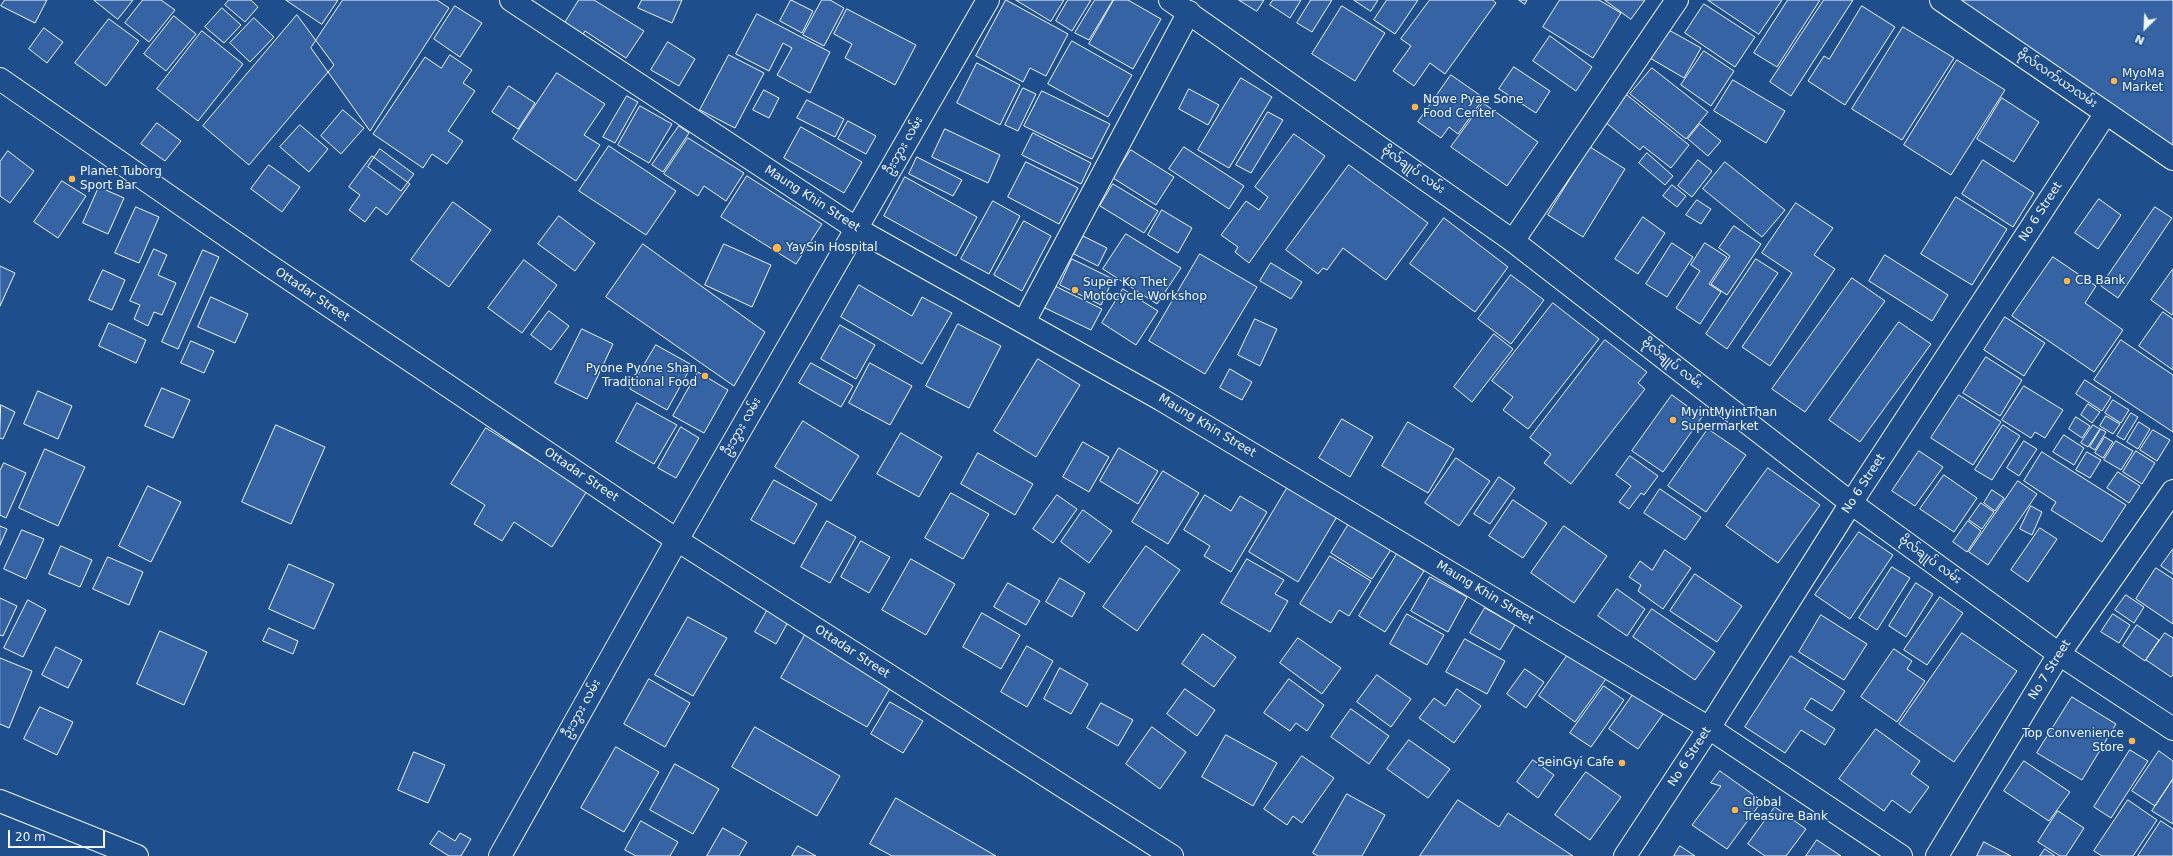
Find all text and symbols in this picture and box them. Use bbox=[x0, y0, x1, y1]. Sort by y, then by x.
north arrow bbox=[2125, 8, 2165, 48]
text: N bbox=[2133, 32, 2147, 47]
street label: ဗိုလ်လက်ယာလမ်း bbox=[2014, 47, 2100, 111]
place label: MyoMa Market bbox=[2122, 67, 2165, 95]
marker: MyoMa Market bbox=[2109, 76, 2119, 86]
place label: Ngwe Pyae Sone Food Center bbox=[1423, 93, 1523, 121]
marker: Ngwe Pyae Sone Food Center bbox=[1410, 102, 1420, 112]
street label: ဦးဘွား လမ်း bbox=[882, 114, 926, 178]
street label: ဗိုလ်ချုပ် လမ်း bbox=[1379, 143, 1447, 197]
street label: Maung Khin Street bbox=[762, 163, 862, 235]
place label: Planet Tuborg Sport Bar bbox=[80, 165, 162, 193]
marker: Planet Tuborg Sport Bar bbox=[67, 174, 77, 184]
street label: No 6 Street bbox=[2016, 180, 2066, 244]
place label: YaySin Hospital bbox=[786, 241, 877, 255]
marker: YaySin Hospital bbox=[771, 242, 783, 254]
street label: Ottadar Street bbox=[272, 265, 352, 325]
place label: CB Bank bbox=[2075, 274, 2126, 288]
place label: Super Ko Thet Motocycle Workshop bbox=[1083, 276, 1207, 304]
marker: CB Bank bbox=[2062, 276, 2072, 286]
marker: Super Ko Thet Motocycle Workshop bbox=[1070, 285, 1080, 295]
street label: ဗိုလ်ချုပ် လမ်း bbox=[1639, 336, 1705, 392]
place label: Pyone Pyone Shan Traditional Food bbox=[586, 362, 697, 390]
marker: Pyone Pyone Shan Traditional Food bbox=[700, 371, 710, 381]
street label: Maung Khin Street bbox=[1156, 391, 1258, 461]
street label: ဦးဘွား လမ်း bbox=[720, 395, 764, 459]
place label: MyintMyintThan Supermarket bbox=[1681, 406, 1777, 434]
marker: MyintMyintThan Supermarket bbox=[1668, 415, 1678, 425]
street label: Ottadar Street bbox=[541, 445, 621, 505]
street label: No 6 Street bbox=[1839, 452, 1889, 516]
street label: ဗိုလ်ချုပ် လမ်း bbox=[1896, 533, 1964, 587]
street label: Maung Khin Street bbox=[1434, 558, 1536, 628]
street label: Ottadar Street bbox=[812, 622, 892, 682]
street label: No 7 Street bbox=[2026, 637, 2074, 703]
street label: ဦးဘွား လမ်း bbox=[560, 677, 604, 741]
street label: No 6 Street bbox=[1665, 725, 1715, 789]
place label: Top Convenience Store bbox=[2022, 727, 2124, 755]
marker: Top Convenience Store bbox=[2127, 736, 2137, 746]
place label: SeinGyi Cafe bbox=[1537, 756, 1614, 770]
marker: SeinGyi Cafe bbox=[1617, 758, 1627, 768]
place label: Global Treasure Bank bbox=[1743, 796, 1828, 824]
marker: Global Treasure Bank bbox=[1730, 805, 1740, 815]
scale bar bbox=[10, 822, 107, 848]
text: 20 m bbox=[15, 830, 46, 844]

